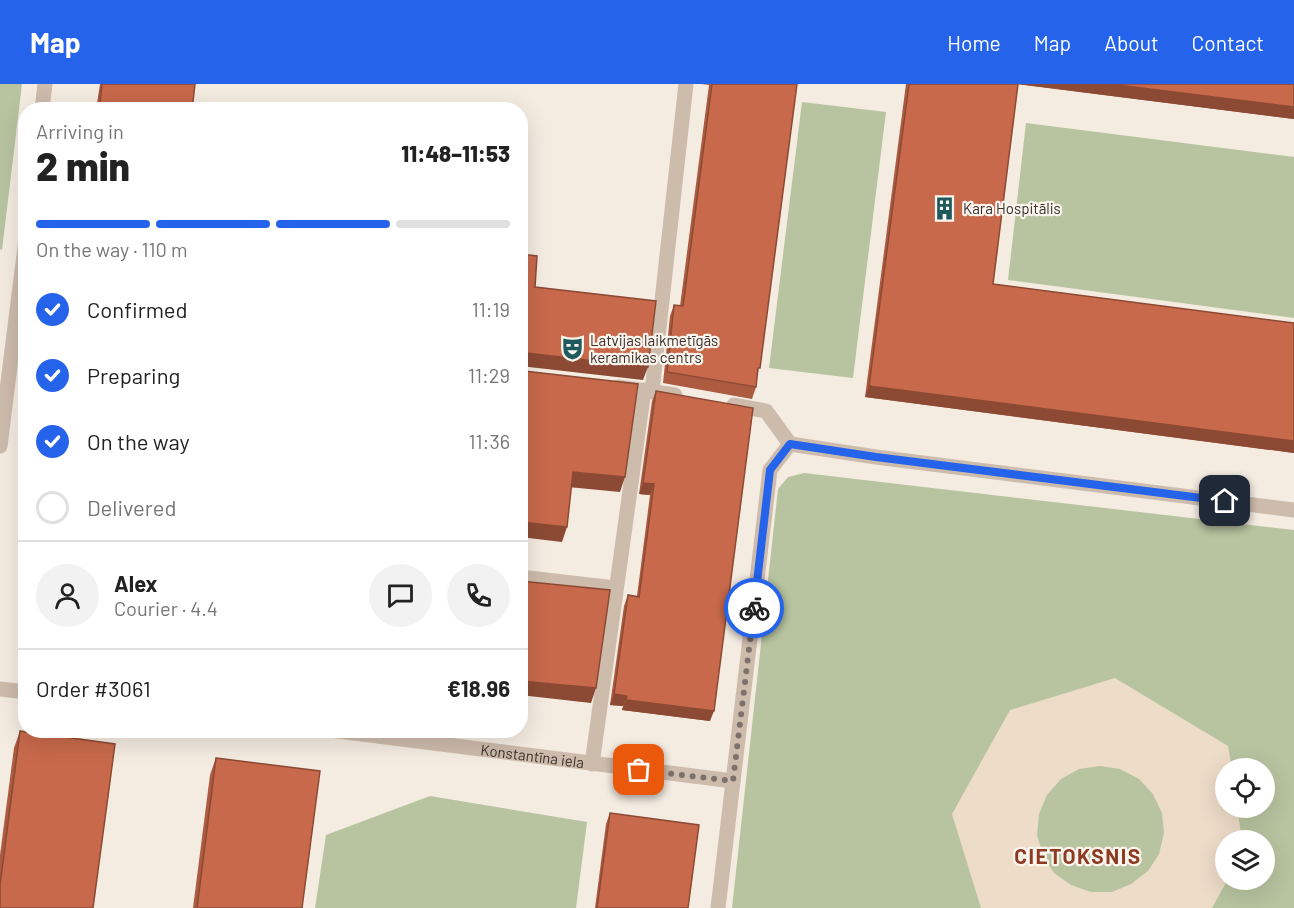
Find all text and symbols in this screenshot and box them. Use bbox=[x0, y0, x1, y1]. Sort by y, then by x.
text: Map bbox=[30, 25, 81, 59]
text: Home bbox=[947, 30, 1001, 55]
text: Map bbox=[1034, 30, 1071, 55]
text: About bbox=[1104, 30, 1159, 55]
text: Contact bbox=[1192, 30, 1264, 55]
text: Arriving in bbox=[36, 119, 124, 143]
text: 11:48–11:53 bbox=[401, 140, 510, 166]
text: 2 min bbox=[36, 142, 130, 189]
building icon: Kara Hospitālis bbox=[932, 195, 958, 221]
place label: Kara Hospitālis bbox=[963, 199, 1061, 217]
text: On the way · 110 m bbox=[36, 237, 187, 261]
icon: check bbox=[36, 293, 69, 326]
text: Confirmed bbox=[87, 296, 187, 322]
text: 11:19 bbox=[472, 297, 510, 321]
place label: Latvijas laikmetīgās keramikas centrs bbox=[590, 331, 718, 366]
theatre icon: Latvijas laikmetīgās keramikas centrs bbox=[559, 336, 585, 362]
icon: check bbox=[36, 359, 69, 392]
text: Preparing bbox=[87, 362, 180, 388]
text: 11:29 bbox=[468, 363, 510, 387]
icon: check bbox=[36, 425, 69, 458]
text: On the way bbox=[87, 428, 190, 454]
text: 11:36 bbox=[469, 429, 510, 453]
pin bbox=[1199, 475, 1250, 526]
icon: home bbox=[1208, 484, 1241, 517]
text: Delivered bbox=[87, 494, 176, 520]
button: person bbox=[36, 564, 99, 627]
button: chat bbox=[369, 564, 432, 627]
button: phone bbox=[447, 564, 510, 627]
text: Alex bbox=[114, 570, 157, 596]
courier bbox=[724, 578, 784, 638]
icon: bike bbox=[738, 592, 771, 625]
text: Courier · 4.4 bbox=[114, 596, 218, 620]
text: Order #3061 bbox=[36, 675, 151, 701]
text: €18.96 bbox=[447, 675, 510, 701]
street label: Konstantīna iela bbox=[480, 740, 585, 771]
pin bbox=[613, 744, 664, 795]
icon: bag bbox=[622, 753, 655, 786]
map controls bbox=[1215, 758, 1275, 890]
button: locate bbox=[1215, 758, 1275, 818]
button: layers bbox=[1215, 830, 1275, 890]
district label: CIETOKSNIS bbox=[1014, 843, 1142, 868]

